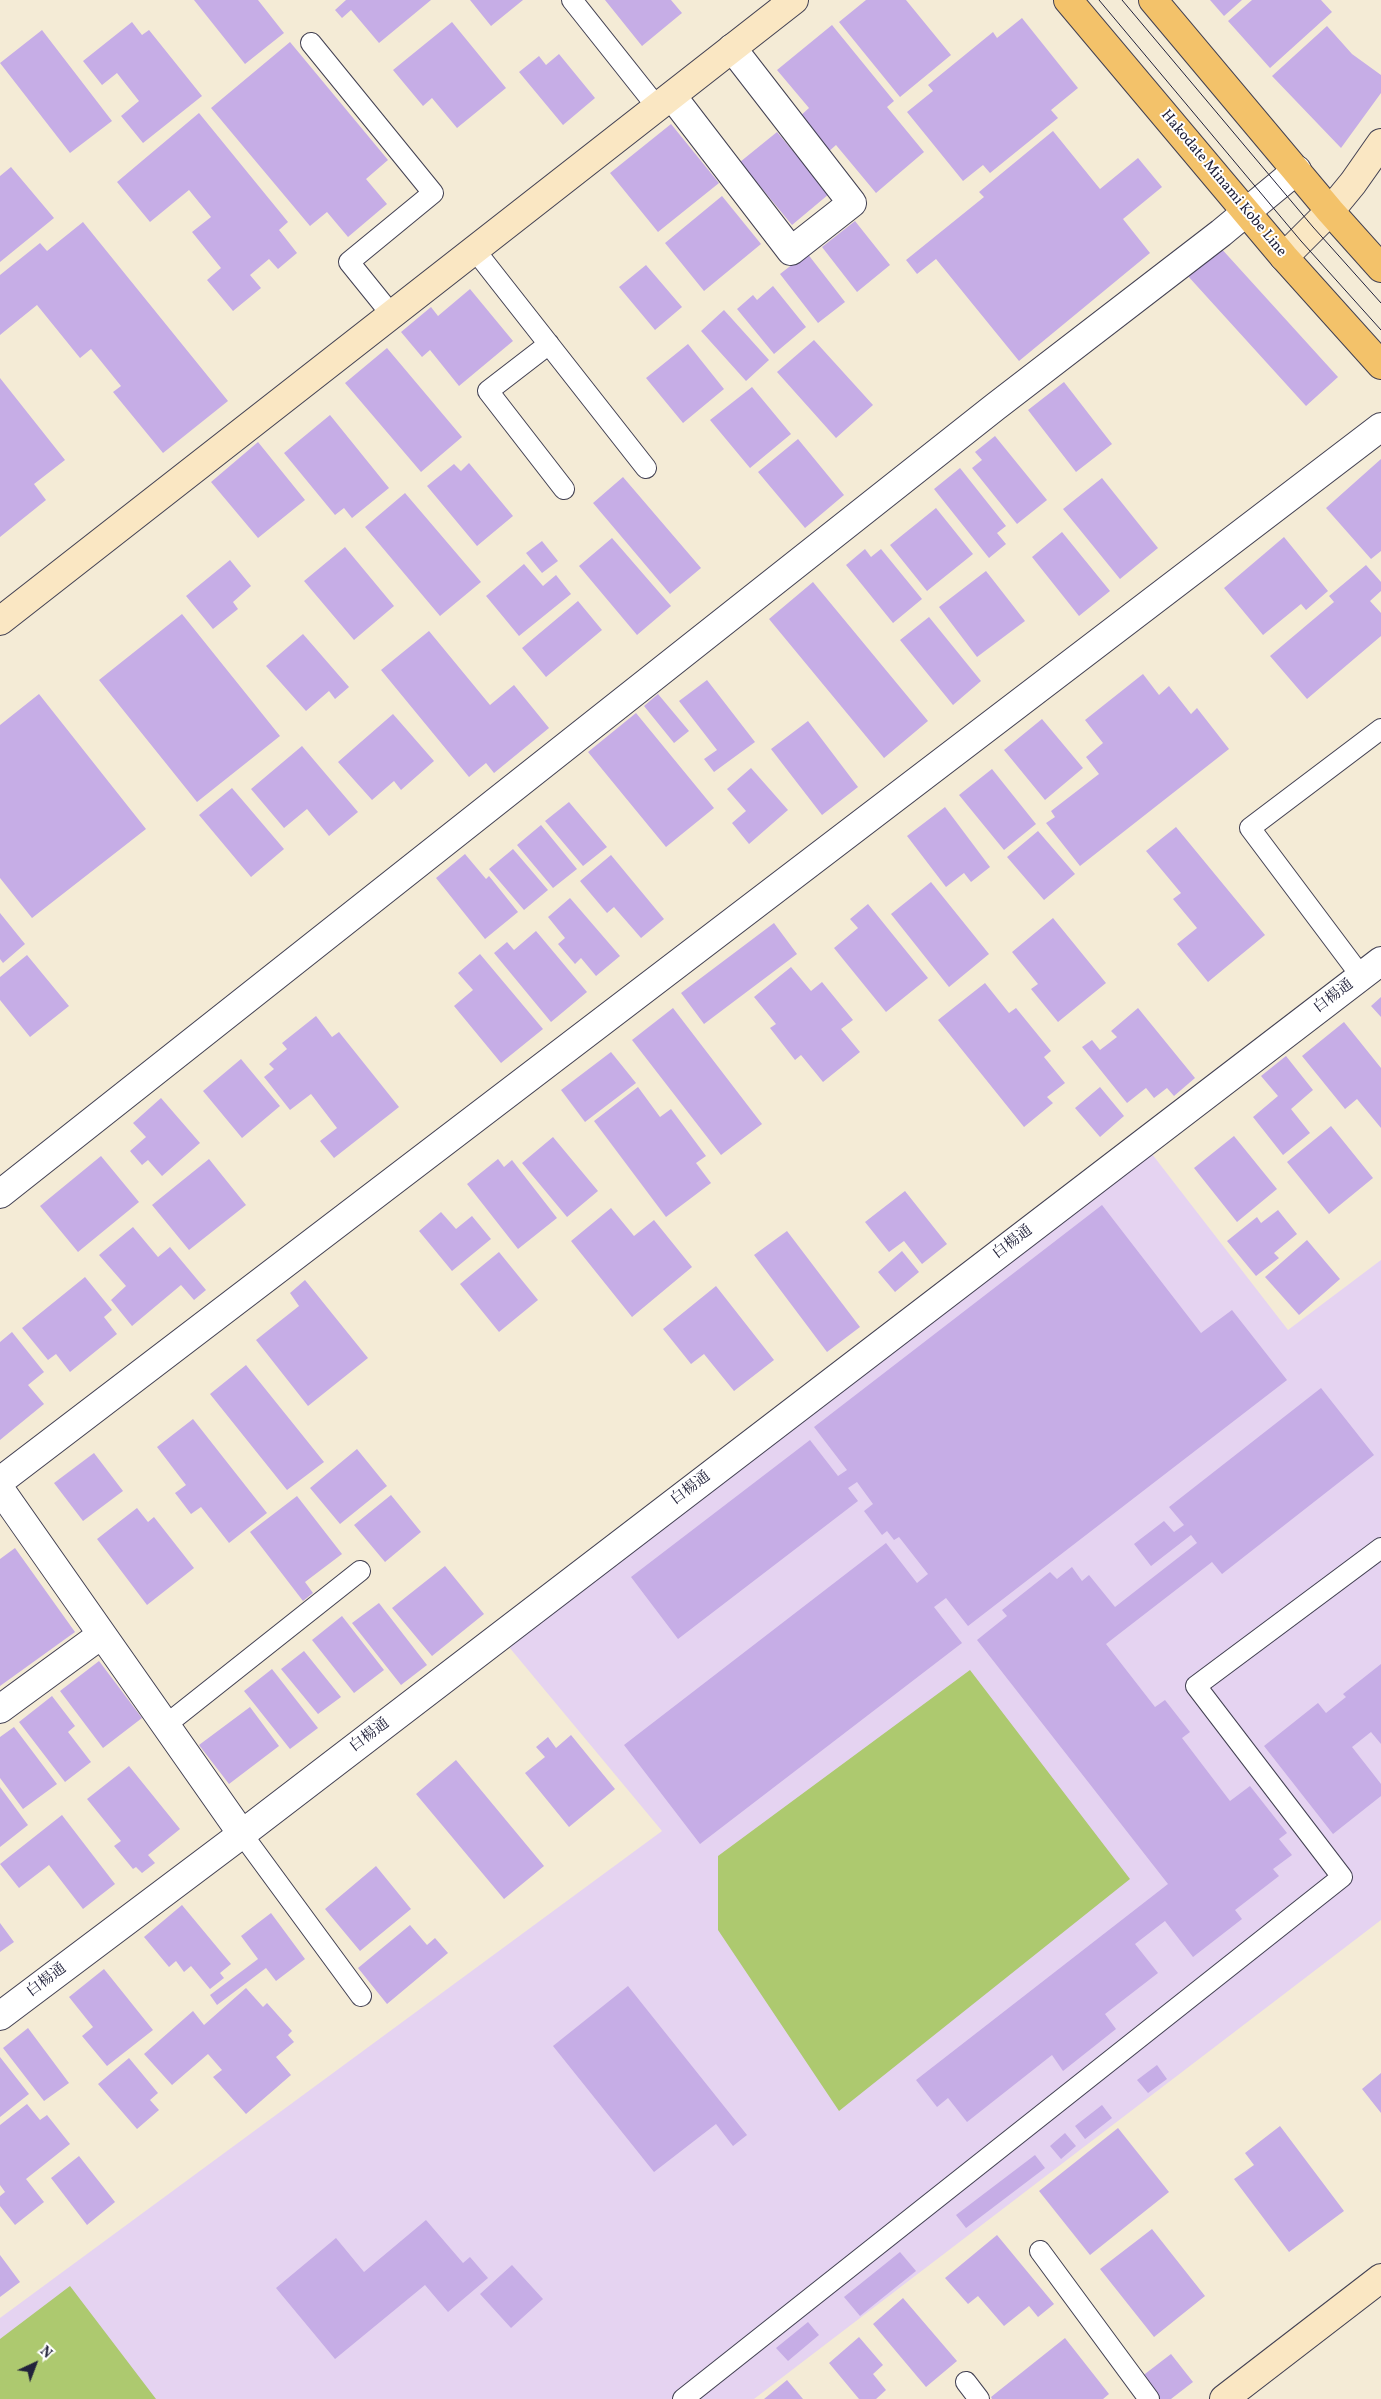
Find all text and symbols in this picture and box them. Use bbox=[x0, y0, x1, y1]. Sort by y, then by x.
street label: Hakodate Minami Kobe Line bbox=[1156, 107, 1290, 261]
street label: 白楊通 bbox=[1311, 976, 1357, 1018]
street label: 白楊通 bbox=[990, 1222, 1036, 1264]
street label: 白楊通 bbox=[668, 1468, 714, 1510]
street label: 白楊通 bbox=[347, 1715, 393, 1757]
street label: 白楊通 bbox=[24, 1960, 70, 2002]
north arrow bbox=[10, 2339, 60, 2389]
text: N bbox=[35, 2342, 56, 2363]

